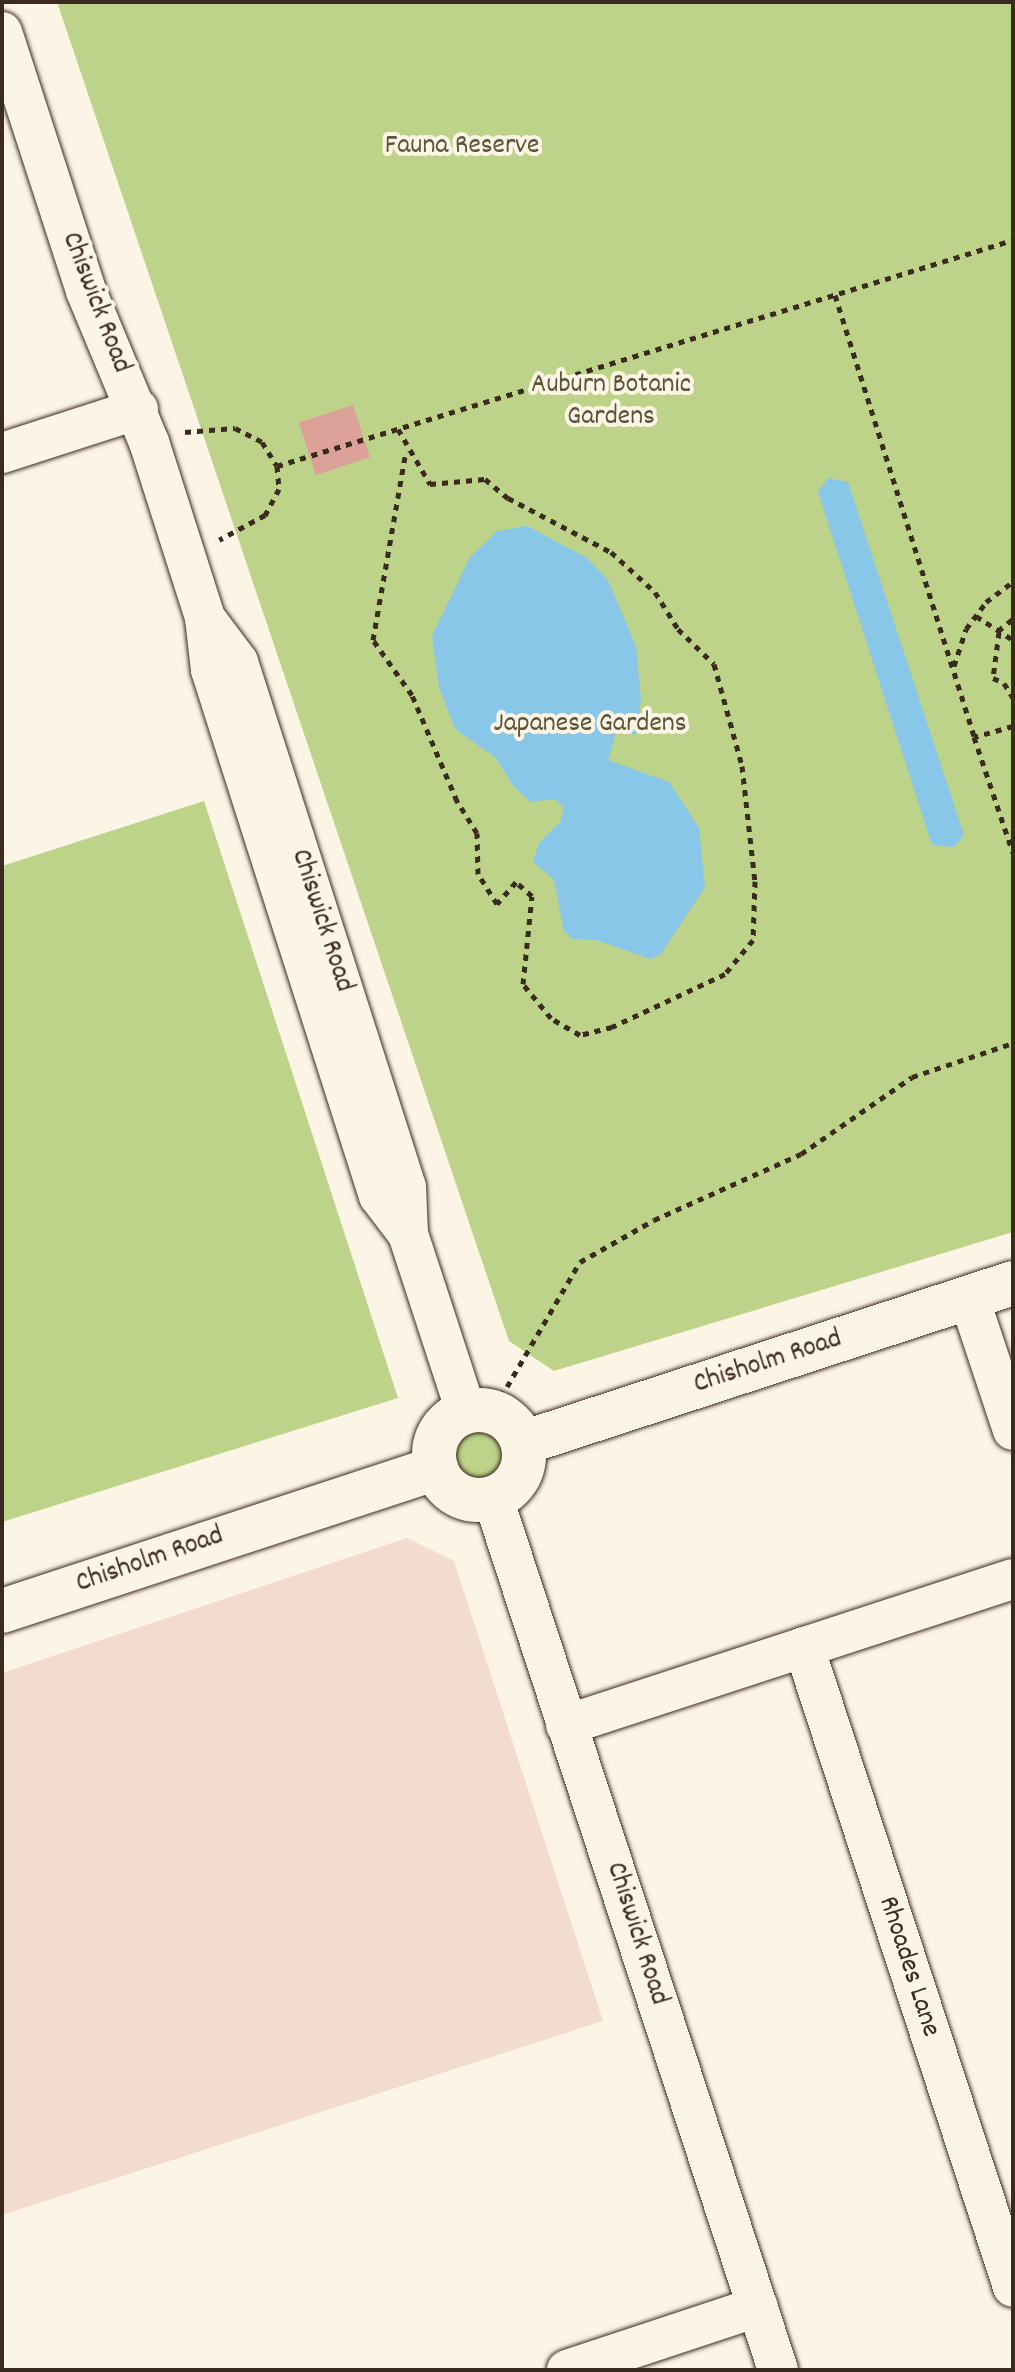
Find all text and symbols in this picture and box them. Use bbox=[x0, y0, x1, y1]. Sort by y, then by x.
park label: Fauna Reserve bbox=[385, 130, 539, 164]
street label: Chiswick Road bbox=[53, 228, 137, 378]
park label: Auburn Botanic Gardens bbox=[531, 369, 691, 435]
park label: Japanese Gardens bbox=[494, 708, 686, 742]
street label: Chiswick Road bbox=[282, 845, 360, 997]
street label: Chisholm Road bbox=[690, 1323, 846, 1403]
street label: Chisholm Road bbox=[72, 1520, 228, 1602]
street label: Chiswick Road bbox=[597, 1858, 675, 2010]
street label: Rhoades Lane bbox=[870, 1893, 946, 2041]

